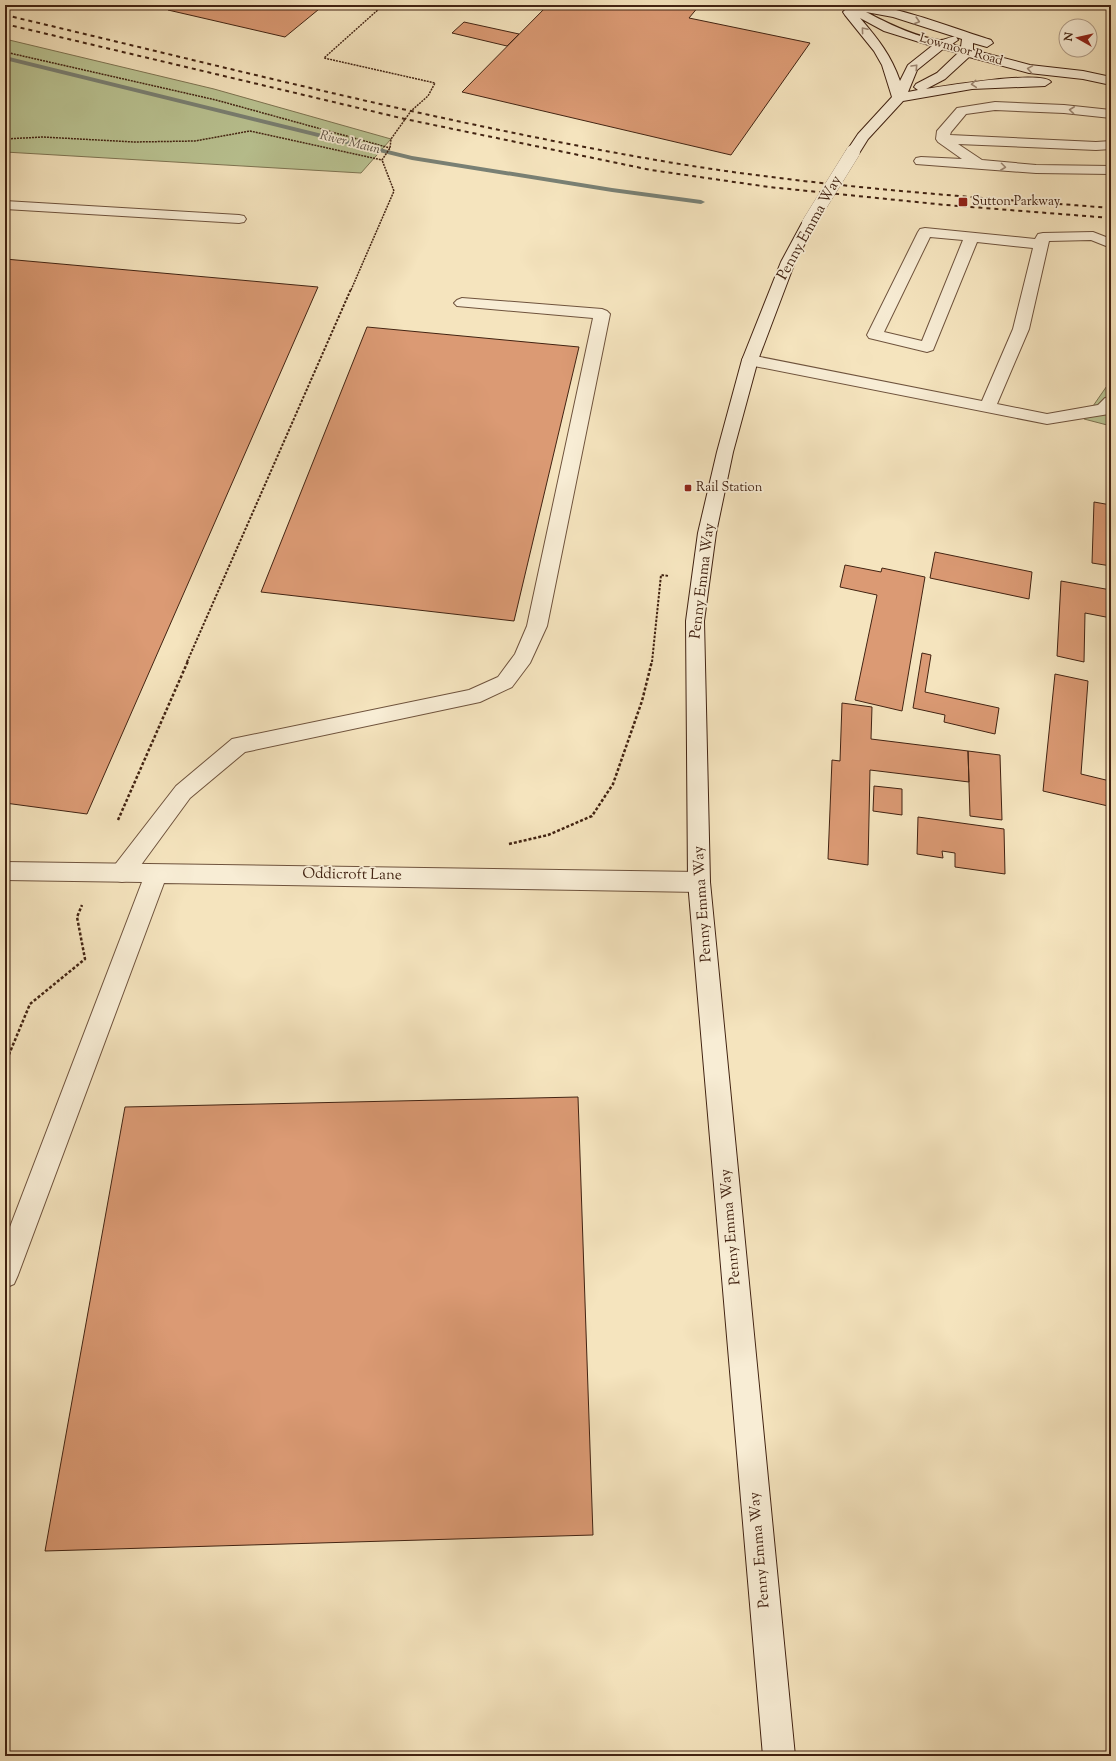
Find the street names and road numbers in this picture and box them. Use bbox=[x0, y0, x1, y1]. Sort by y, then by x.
street label: Lowmoor Road bbox=[917, 29, 1005, 71]
street label: Penny Emma Way bbox=[773, 171, 848, 284]
street label: Penny Emma Way bbox=[685, 521, 721, 640]
street label: Penny Emma Way bbox=[688, 845, 718, 963]
street label: Oddicroft Lane bbox=[302, 864, 402, 886]
street label: Penny Emma Way bbox=[715, 1167, 747, 1286]
street label: Penny Emma Way bbox=[744, 1490, 776, 1609]

